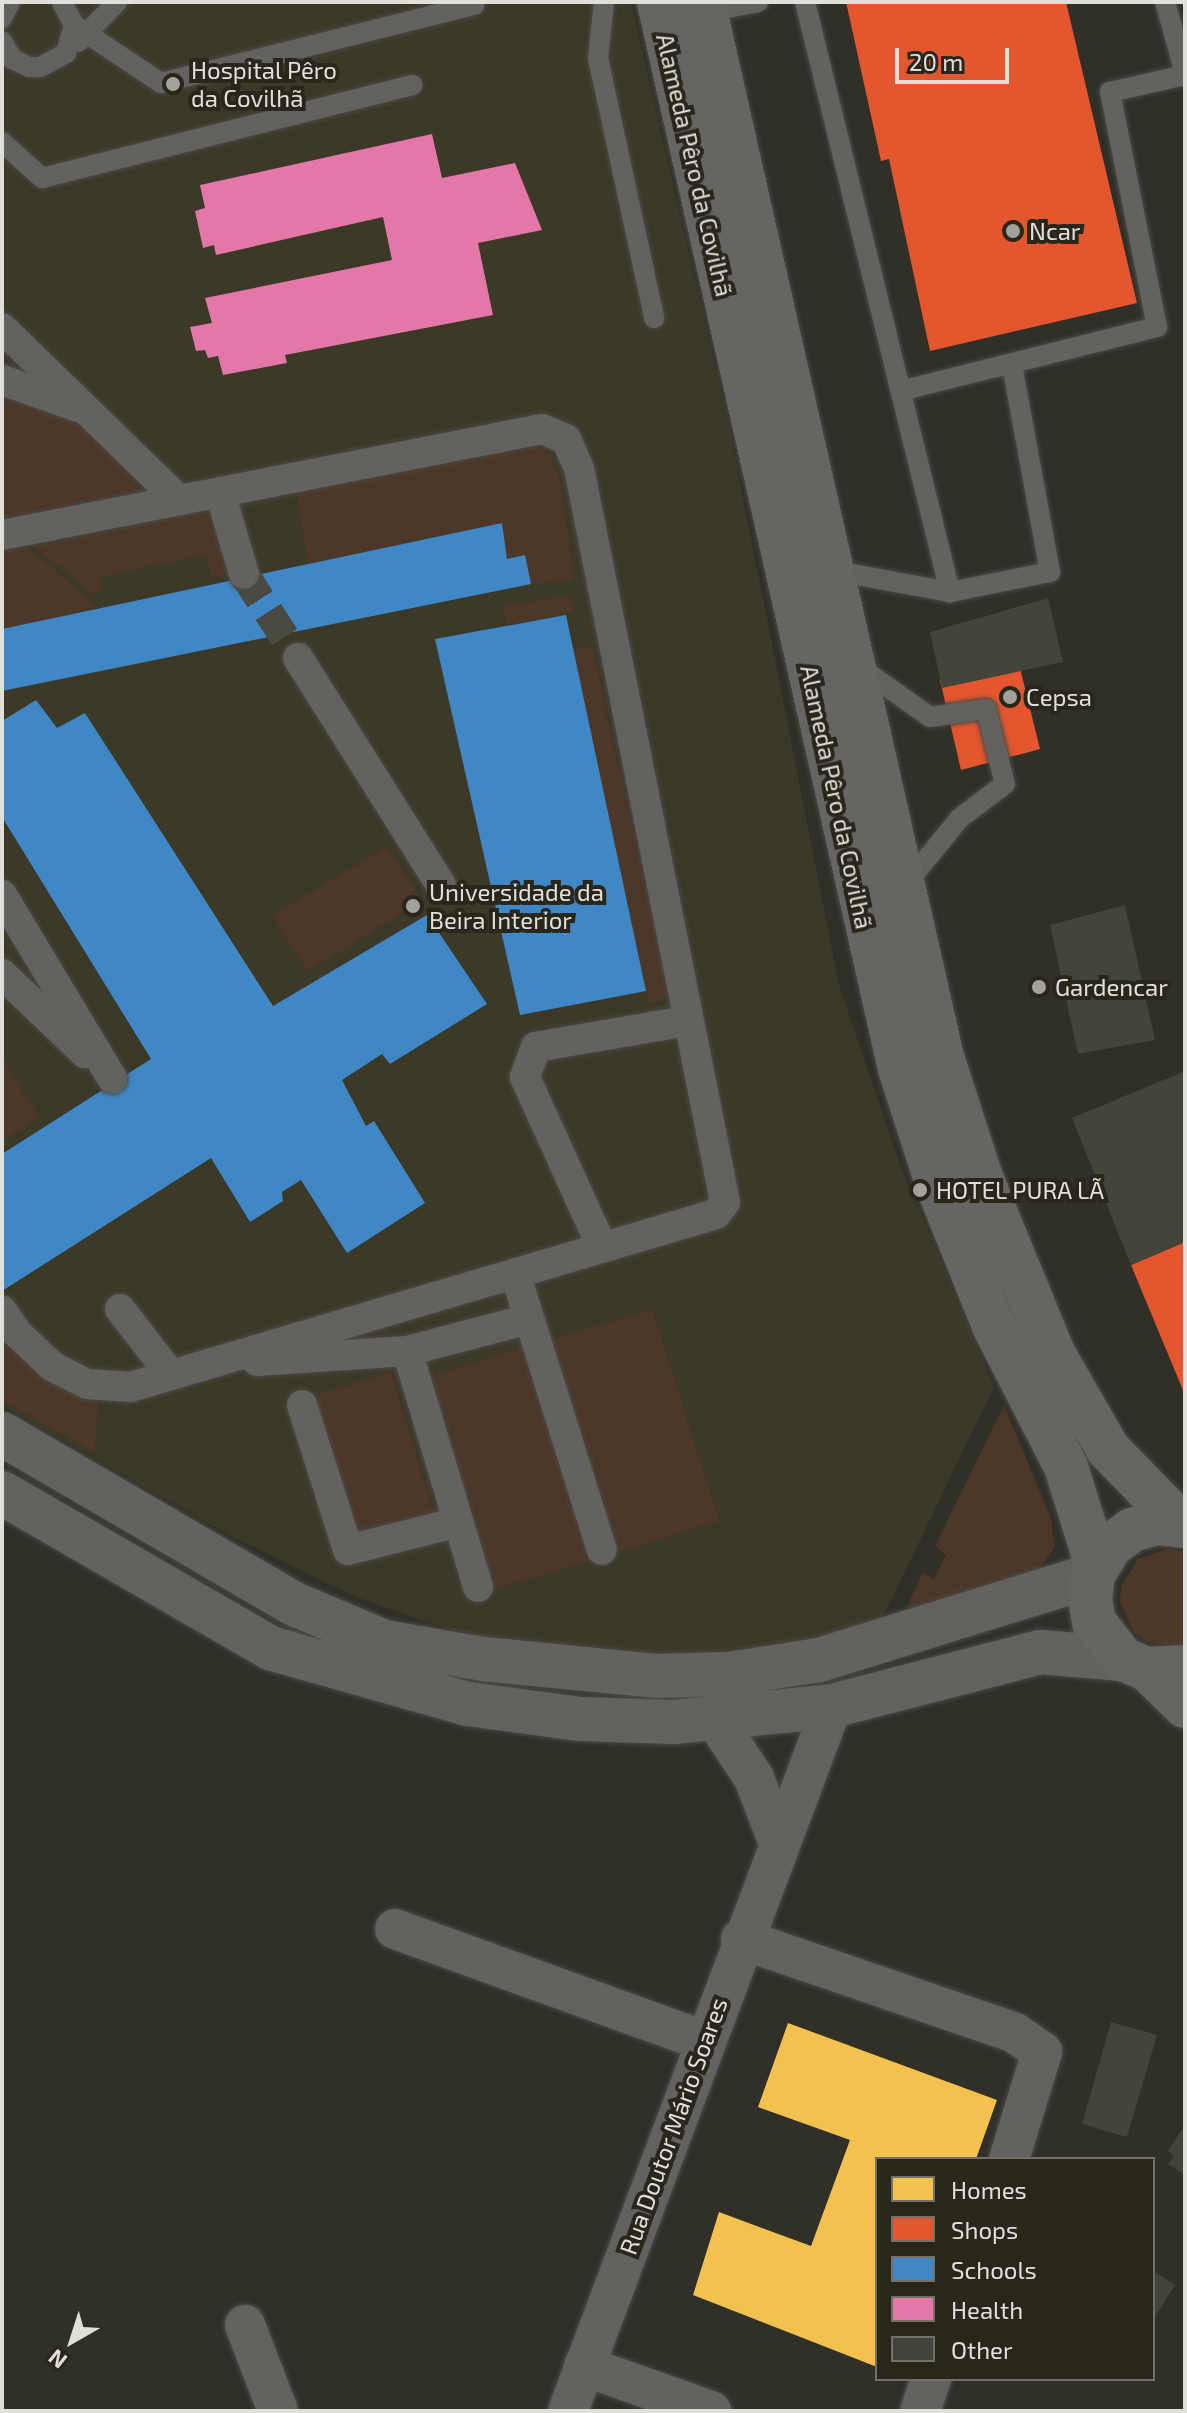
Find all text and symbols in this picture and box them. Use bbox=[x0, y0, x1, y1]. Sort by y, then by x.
street label: Alameda Pêro da Covilhã bbox=[651, 31, 739, 299]
scale bar bbox=[899, 32, 1013, 82]
text: 20 m bbox=[909, 47, 963, 76]
place label: Hospital Pêro da Covilhã bbox=[191, 56, 337, 112]
marker: Hospital Pêro da Covilhã bbox=[162, 73, 184, 95]
place label: Ncar bbox=[1029, 217, 1080, 245]
marker: Ncar bbox=[1004, 222, 1022, 240]
street label: Alameda Pêro da Covilhã bbox=[795, 662, 879, 932]
place label: Cepsa bbox=[1026, 683, 1092, 711]
marker: Cepsa bbox=[1001, 688, 1019, 706]
place label: Universidade da Beira Interior bbox=[429, 878, 604, 934]
marker: Universidade da Beira Interior bbox=[404, 897, 422, 915]
place label: Gardencar bbox=[1055, 973, 1168, 1001]
marker: Gardencar bbox=[1030, 978, 1048, 996]
place label: HOTEL PURA LÃ bbox=[936, 1176, 1105, 1204]
marker: HOTEL PURA LÃ bbox=[911, 1181, 929, 1199]
street label: Rua Doutor Mário Soares bbox=[613, 1994, 733, 2258]
legend bbox=[875, 2157, 1155, 2381]
text: Homes bbox=[951, 2175, 1027, 2204]
text: Shops bbox=[951, 2215, 1018, 2244]
text: Schools bbox=[951, 2255, 1037, 2284]
text: Health bbox=[951, 2295, 1023, 2324]
north arrow bbox=[32, 2301, 112, 2381]
text: Other bbox=[951, 2335, 1013, 2364]
text: N bbox=[43, 2345, 71, 2375]

